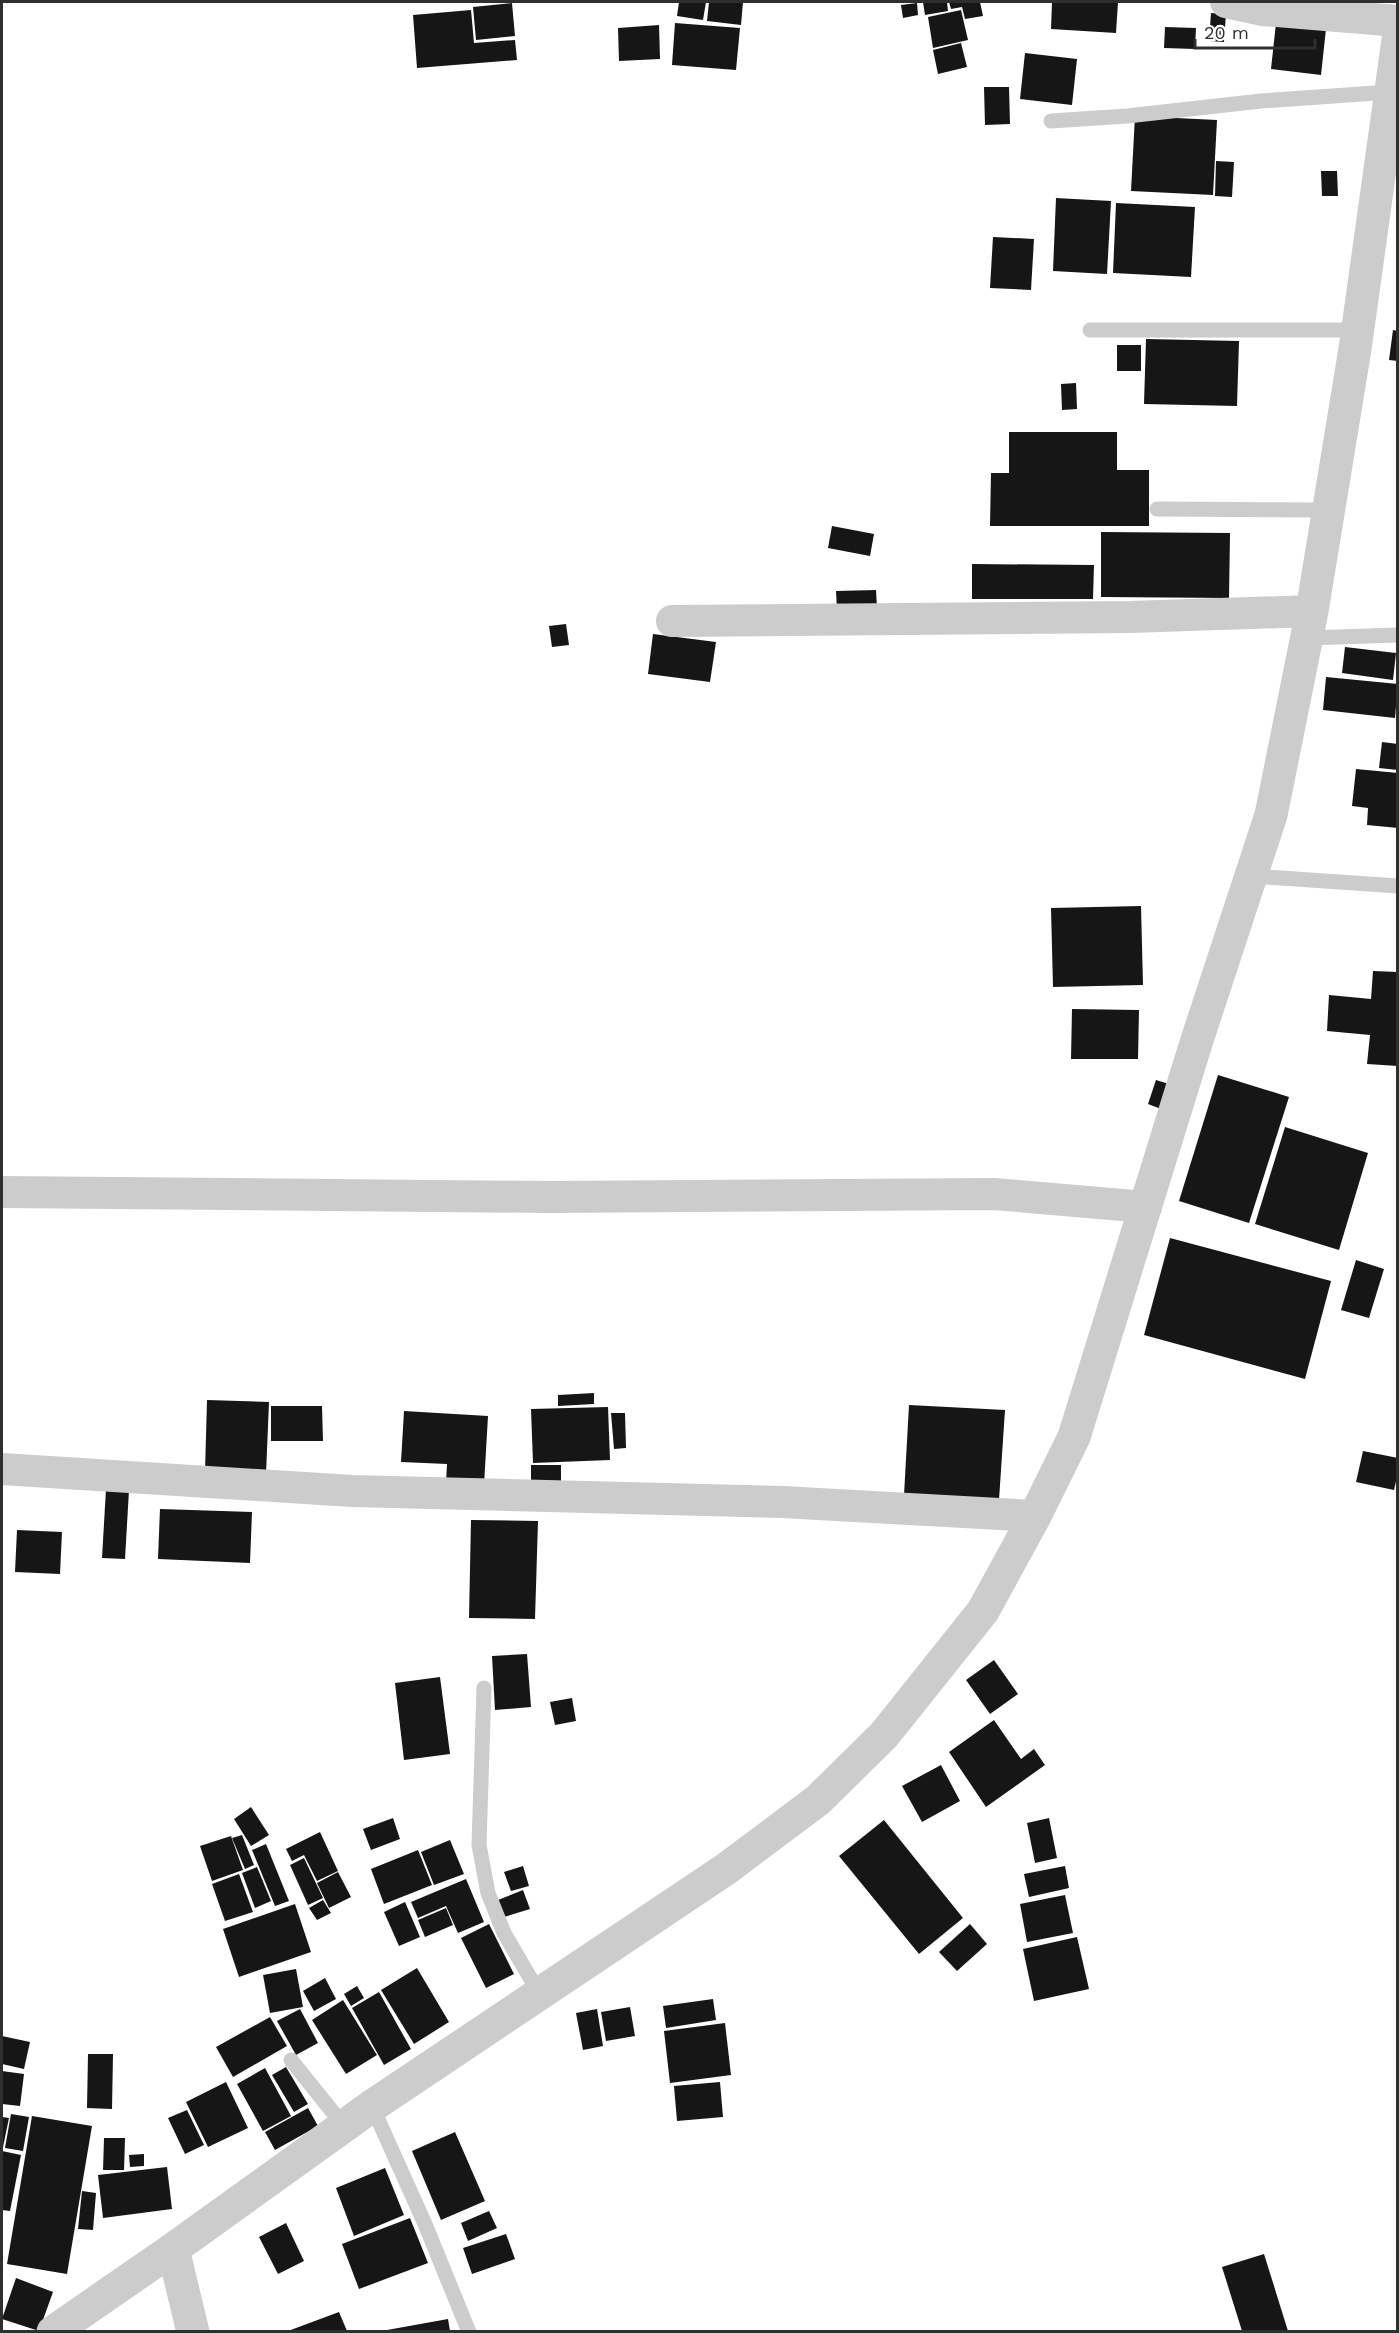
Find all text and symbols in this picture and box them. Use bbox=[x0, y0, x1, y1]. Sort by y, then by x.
scale bar bbox=[1195, 12, 1315, 50]
text: 20 m bbox=[1204, 22, 1249, 43]

